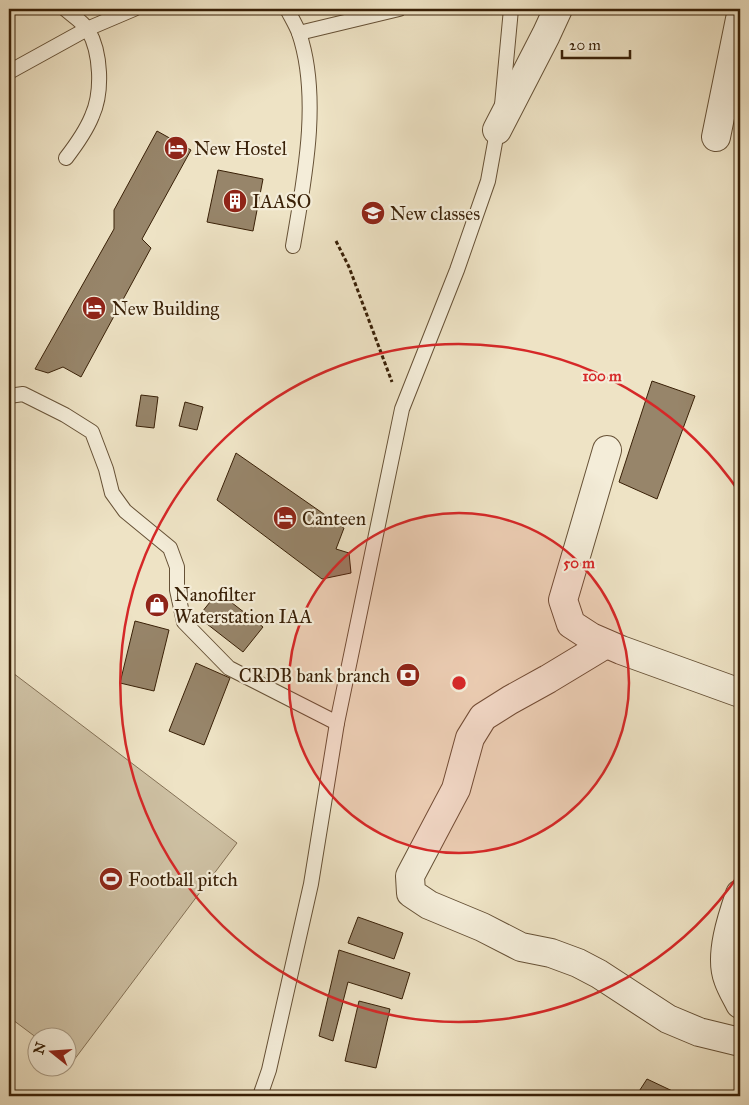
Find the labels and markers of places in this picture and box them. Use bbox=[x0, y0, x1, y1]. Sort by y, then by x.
hotel icon: New Hostel bbox=[163, 135, 189, 161]
place label: New Hostel bbox=[194, 137, 288, 160]
building icon: IAASO bbox=[222, 188, 248, 214]
place label: IAASO bbox=[252, 190, 311, 213]
school or university icon: New classes bbox=[360, 200, 386, 226]
place label: New classes bbox=[390, 202, 480, 225]
hotel icon: New Building bbox=[81, 295, 107, 321]
place label: New Building bbox=[112, 297, 219, 321]
hotel icon: Canteen bbox=[272, 505, 298, 531]
place label: Canteen bbox=[302, 507, 366, 530]
place label: Nanofilter Waterstation IAA bbox=[174, 583, 312, 628]
shop icon: Nanofilter Waterstation IAA bbox=[144, 592, 170, 618]
bank icon: CRDB bank branch bbox=[395, 662, 421, 688]
place label: CRDB bank branch bbox=[239, 664, 390, 687]
centre of rings bbox=[450, 674, 468, 692]
sports icon: Football pitch bbox=[98, 866, 124, 892]
place label: Football pitch bbox=[128, 868, 238, 891]

